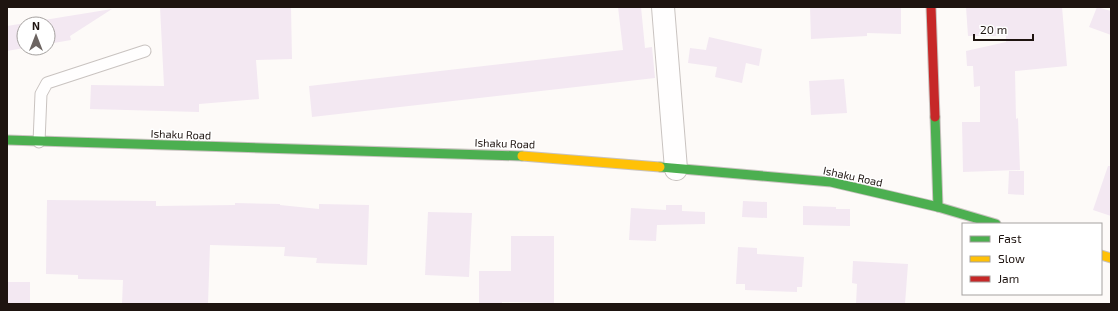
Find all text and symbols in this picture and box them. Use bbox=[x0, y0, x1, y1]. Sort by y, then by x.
north arrow bbox=[16, 16, 56, 56]
scale bar bbox=[974, 16, 1033, 42]
text: N bbox=[32, 19, 40, 32]
text: 20 m bbox=[980, 22, 1007, 36]
street label: Ishaku Road bbox=[151, 126, 211, 142]
street label: Ishaku Road bbox=[475, 135, 535, 151]
street label: Ishaku Road bbox=[822, 163, 884, 189]
legend bbox=[962, 223, 1102, 295]
text: Fast bbox=[998, 231, 1022, 245]
text: Slow bbox=[998, 251, 1025, 265]
text: Jam bbox=[998, 271, 1019, 285]

